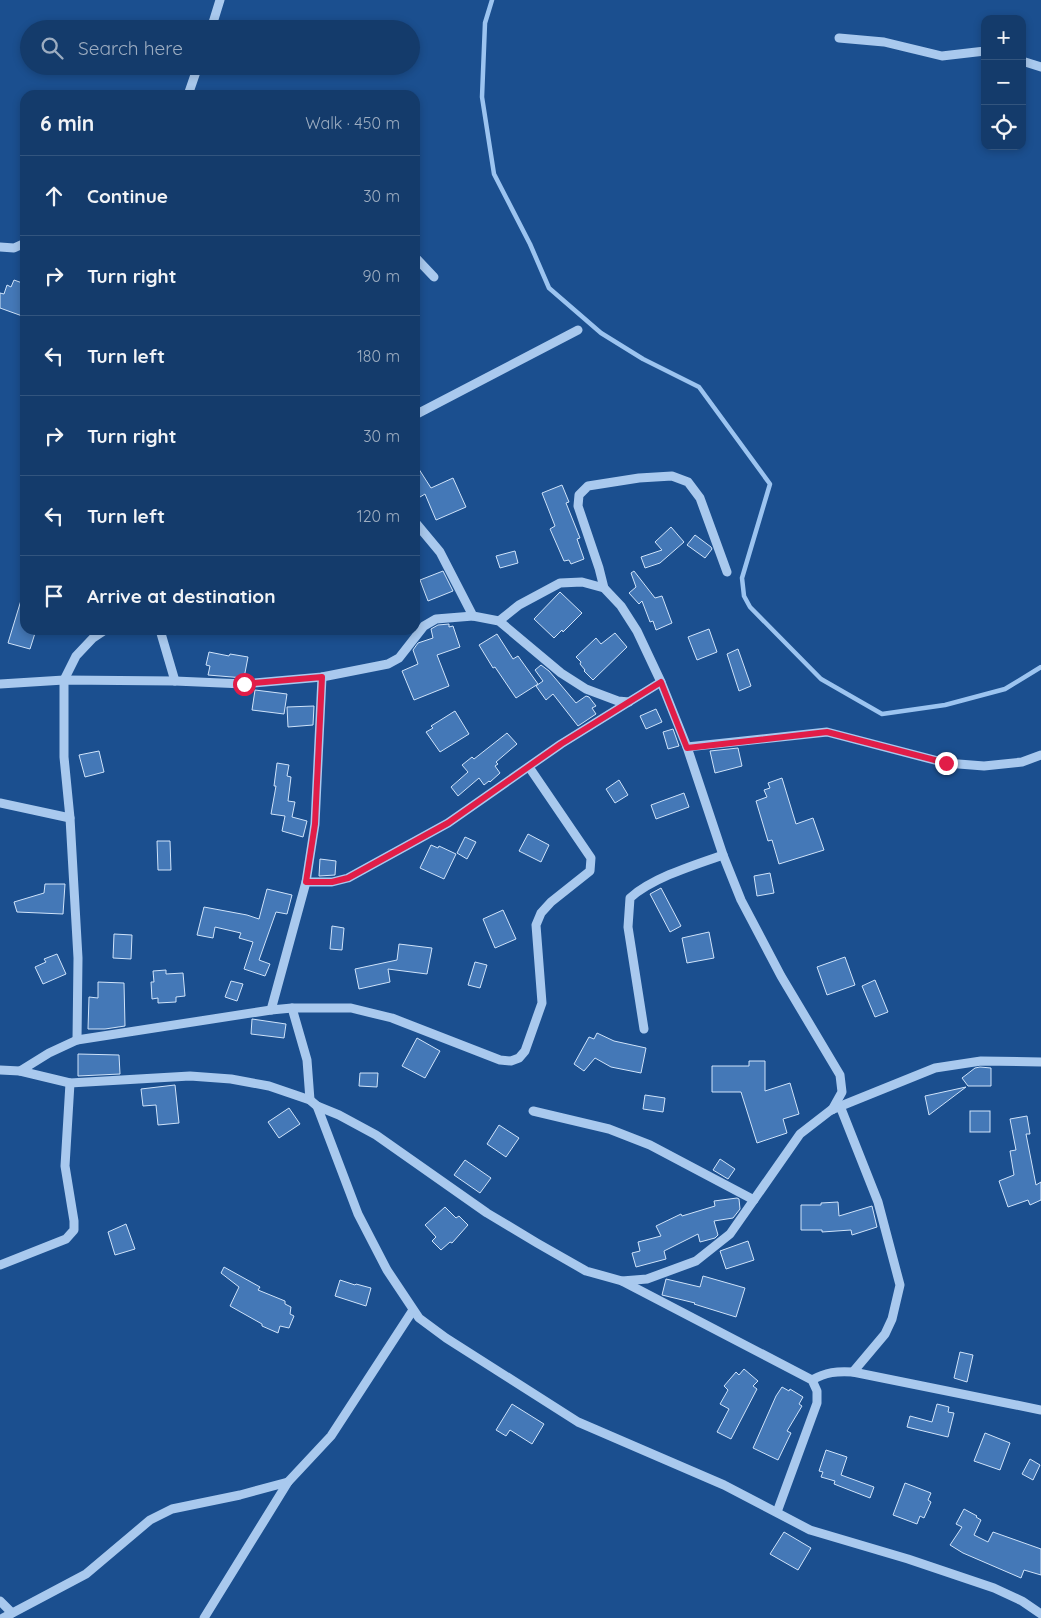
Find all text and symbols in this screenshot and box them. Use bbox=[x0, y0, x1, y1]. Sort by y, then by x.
map controls bbox=[981, 15, 1026, 150]
button: + bbox=[981, 15, 1026, 60]
search box bbox=[20, 20, 420, 75]
icon: search bbox=[38, 34, 66, 62]
text: Search here bbox=[78, 36, 183, 60]
button: − bbox=[981, 60, 1026, 105]
button: locate bbox=[981, 105, 1026, 150]
text: 6 min bbox=[40, 110, 94, 136]
text: Walk · 450 m bbox=[305, 113, 400, 133]
icon: ahead bbox=[40, 182, 68, 210]
text: Continue bbox=[87, 184, 168, 208]
text: 30 m bbox=[363, 186, 400, 206]
icon: right bbox=[40, 262, 68, 290]
text: Turn right bbox=[87, 264, 176, 288]
text: 90 m bbox=[363, 266, 400, 286]
icon: left bbox=[40, 342, 68, 370]
text: Turn left bbox=[87, 344, 165, 368]
text: 180 m bbox=[357, 346, 400, 366]
icon: right bbox=[40, 422, 68, 450]
text: Turn right bbox=[87, 424, 176, 448]
text: 30 m bbox=[363, 426, 400, 446]
icon: left bbox=[40, 502, 68, 530]
text: Turn left bbox=[87, 504, 165, 528]
text: 120 m bbox=[357, 506, 400, 526]
icon: arrive bbox=[40, 582, 68, 610]
text: Arrive at destination bbox=[87, 584, 276, 608]
route start bbox=[233, 673, 256, 696]
route end bbox=[935, 752, 958, 775]

